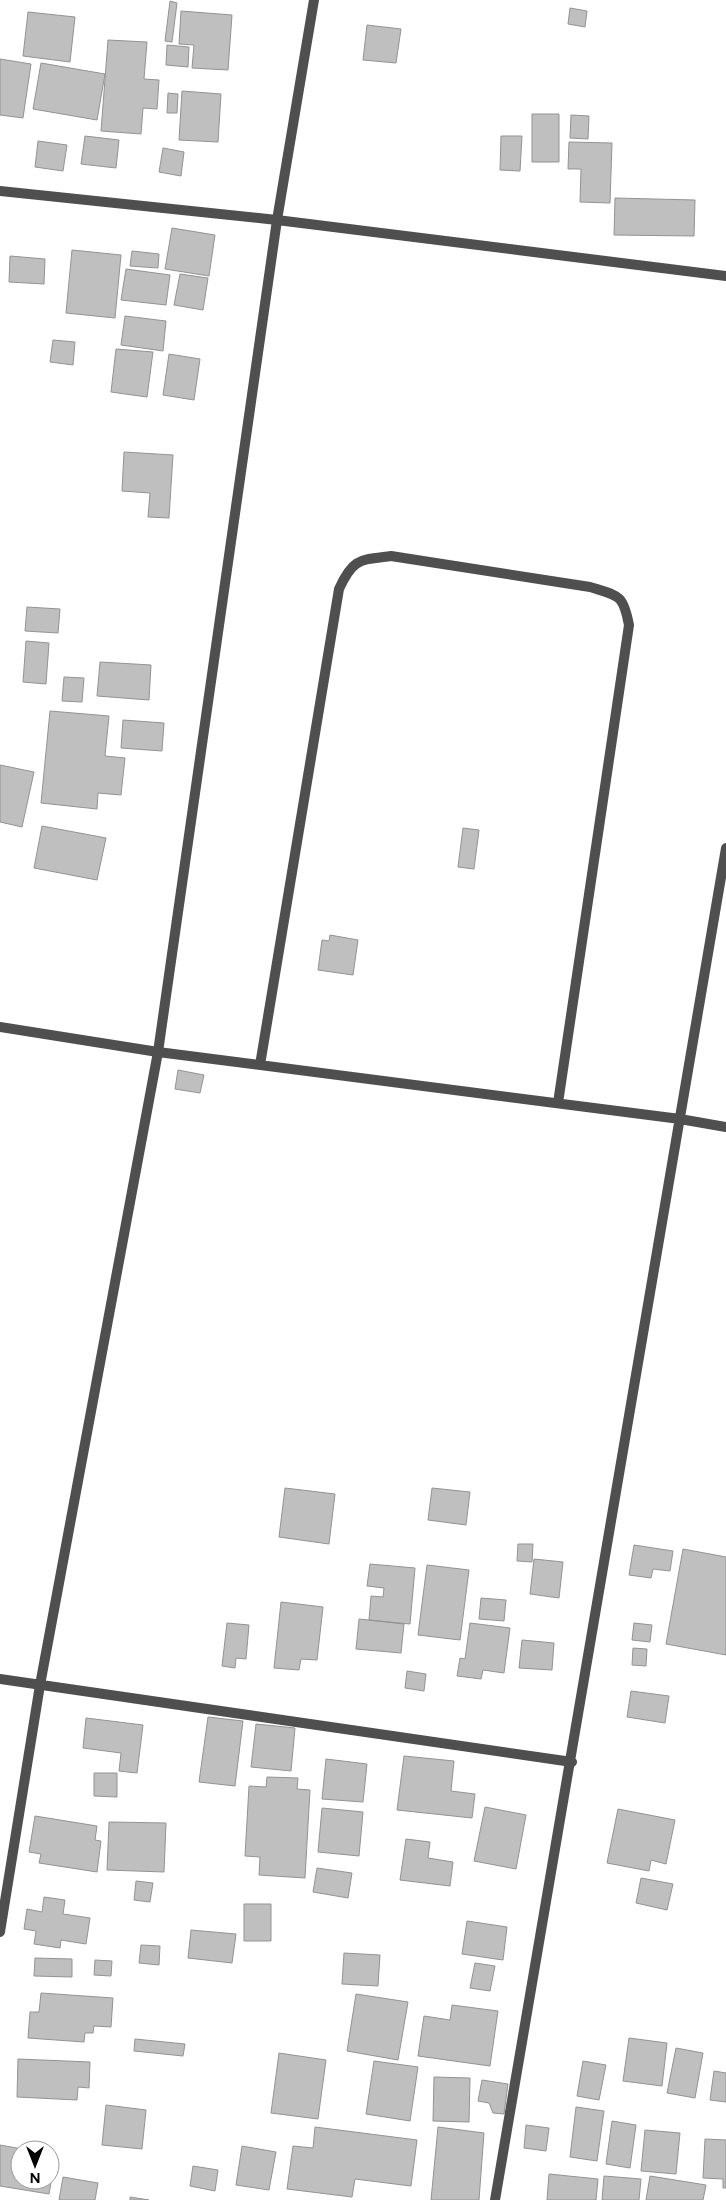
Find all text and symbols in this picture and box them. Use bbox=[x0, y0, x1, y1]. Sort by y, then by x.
north arrow bbox=[10, 2140, 60, 2190]
text: N bbox=[30, 2169, 40, 2186]

